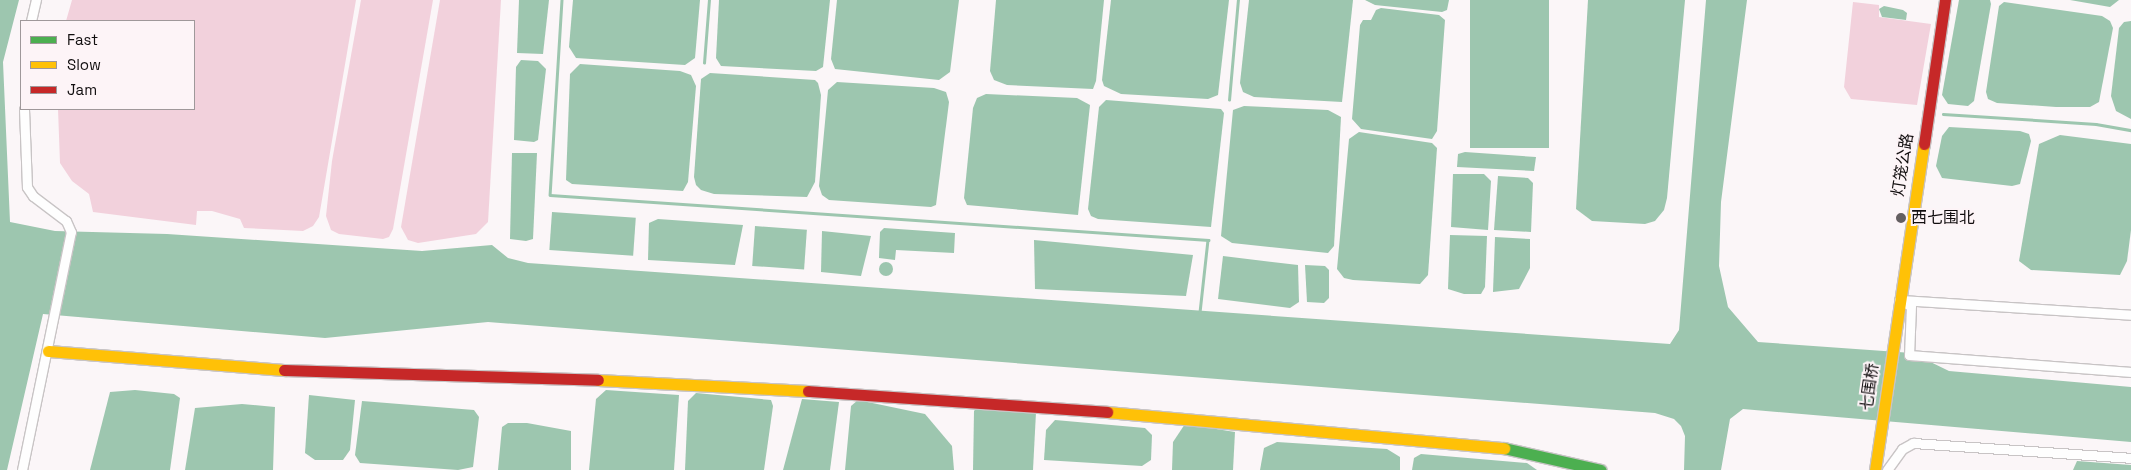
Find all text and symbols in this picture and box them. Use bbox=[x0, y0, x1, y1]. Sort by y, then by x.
legend bbox=[20, 20, 195, 110]
text: Fast bbox=[67, 30, 98, 49]
text: Slow bbox=[67, 55, 101, 74]
text: Jam bbox=[67, 80, 97, 99]
street label: 灯笼公路 bbox=[1889, 132, 1917, 198]
place label: 西七围北 bbox=[1911, 208, 1975, 228]
marker: 西七围北 bbox=[1895, 212, 1907, 224]
street label: 七围桥 bbox=[1857, 362, 1883, 412]

